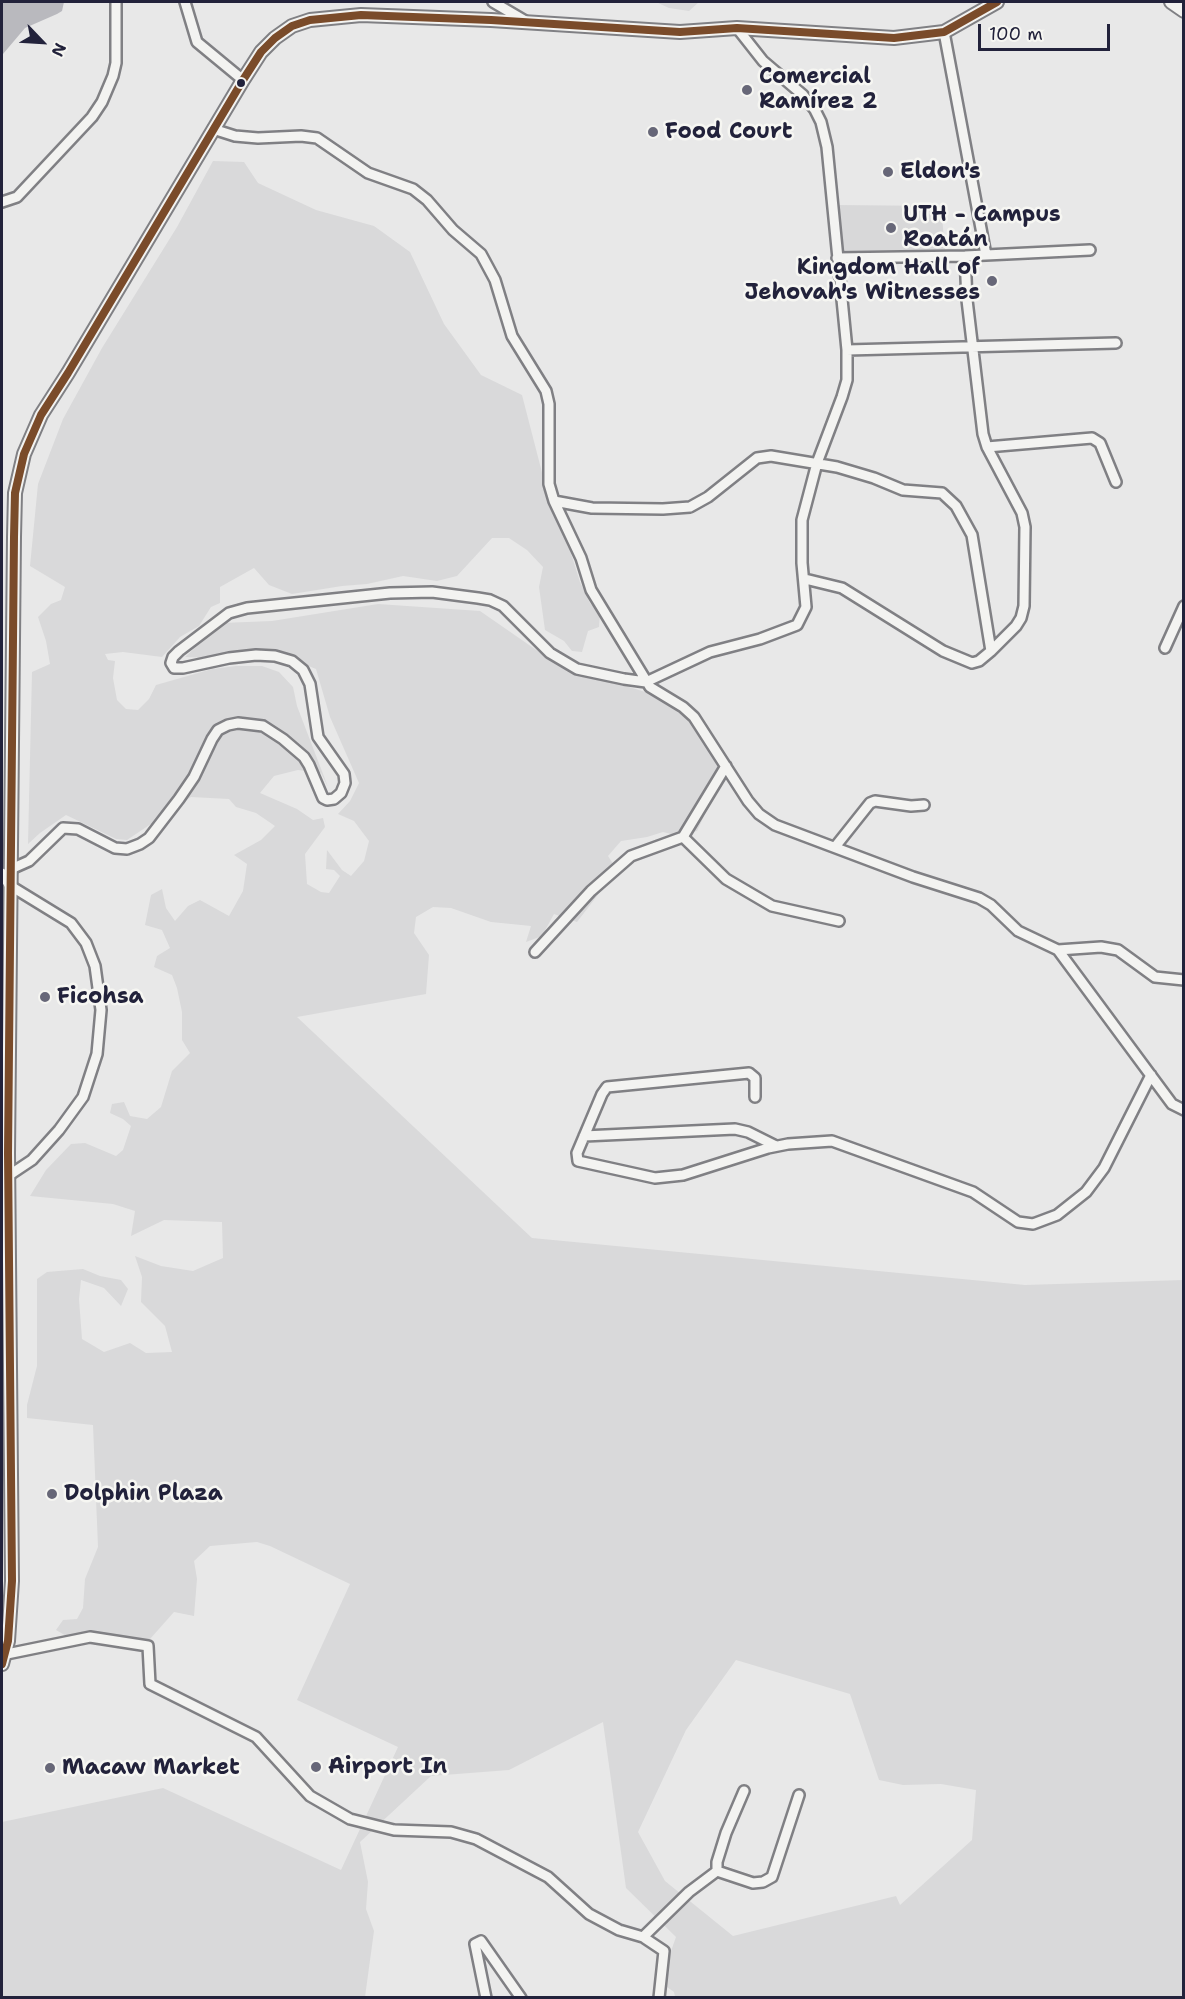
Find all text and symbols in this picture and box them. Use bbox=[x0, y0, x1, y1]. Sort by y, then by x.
north arrow bbox=[12, 12, 72, 72]
scale bar bbox=[981, 12, 1113, 50]
text: 100 m bbox=[989, 22, 1043, 46]
text: N bbox=[47, 40, 71, 60]
place label: Comercial Ramírez 2 bbox=[759, 64, 877, 116]
unlabelled marker bbox=[235, 77, 247, 89]
marker: Comercial Ramírez 2 bbox=[740, 83, 754, 97]
place label: Food Court bbox=[665, 119, 792, 145]
marker: Food Court bbox=[646, 125, 660, 139]
place label: Eldon's bbox=[900, 159, 981, 185]
marker: Eldon's bbox=[881, 165, 895, 179]
place label: UTH - Campus Roatán bbox=[903, 202, 1061, 254]
marker: UTH - Campus Roatán bbox=[884, 221, 898, 235]
place label: Kingdom Hall of Jehovah's Witnesses bbox=[745, 255, 980, 306]
marker: Kingdom Hall of Jehovah's Witnesses bbox=[985, 274, 999, 288]
place label: Ficohsa bbox=[57, 984, 144, 1010]
marker: Ficohsa bbox=[38, 990, 52, 1004]
place label: Dolphin Plaza bbox=[64, 1481, 223, 1507]
marker: Dolphin Plaza bbox=[45, 1487, 59, 1501]
place label: Airport In bbox=[328, 1754, 447, 1780]
place label: Macaw Market bbox=[62, 1755, 240, 1781]
marker: Airport In bbox=[309, 1760, 323, 1774]
marker: Macaw Market bbox=[43, 1761, 57, 1775]

